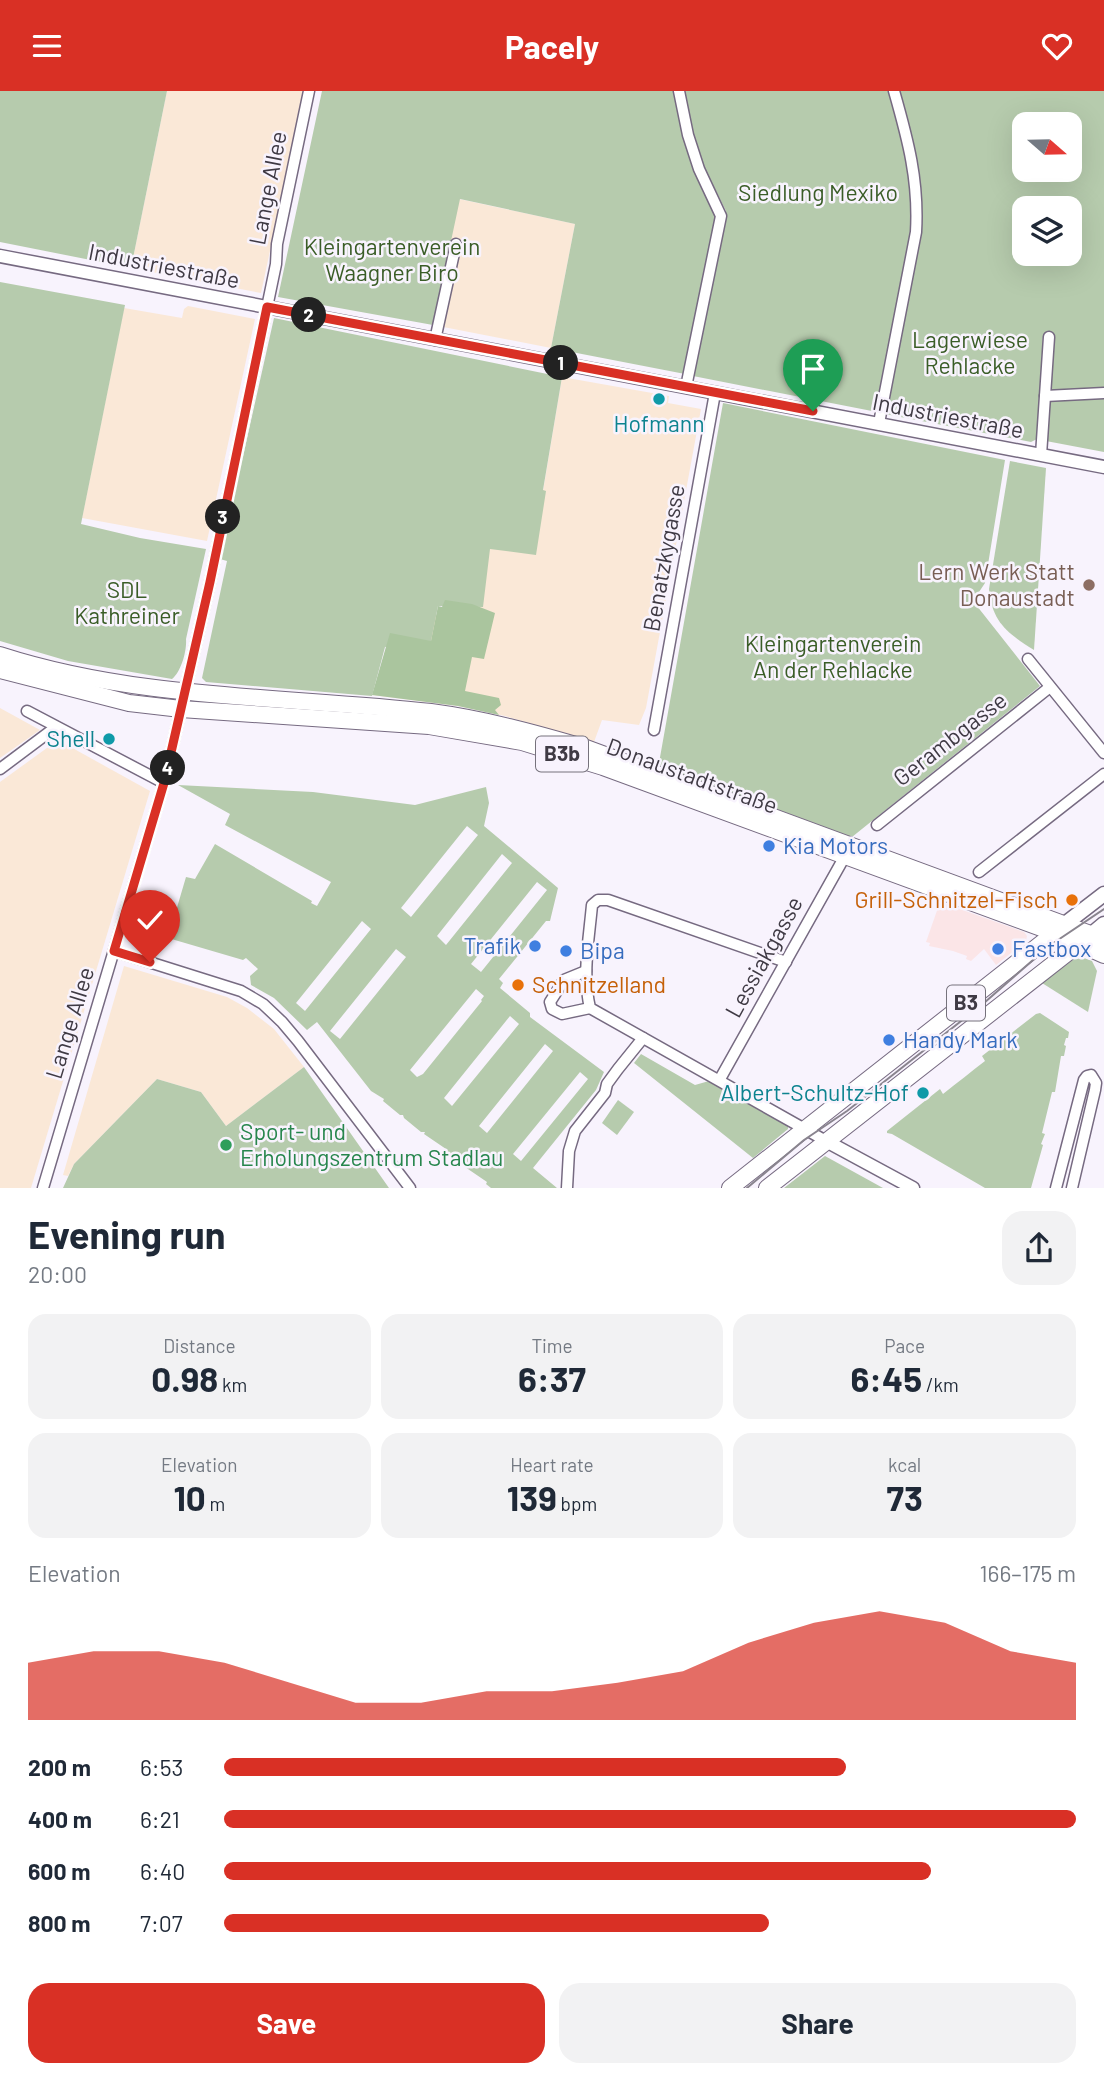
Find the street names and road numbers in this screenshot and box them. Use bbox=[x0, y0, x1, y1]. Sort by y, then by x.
street label: Lange Allee bbox=[242, 128, 292, 247]
street label: Industriestraße bbox=[86, 237, 242, 293]
street label: Industriestraße bbox=[870, 387, 1026, 443]
street label: Benatzkygasse bbox=[636, 482, 690, 634]
street label: Gerambgasse bbox=[887, 685, 1012, 791]
street label: Donaustadtstraße bbox=[603, 731, 782, 819]
road number: B3b bbox=[536, 737, 588, 771]
street label: Lessiakgasse bbox=[718, 891, 808, 1022]
street label: Lange Allee bbox=[39, 963, 99, 1082]
road number: B3 bbox=[947, 985, 985, 1021]

